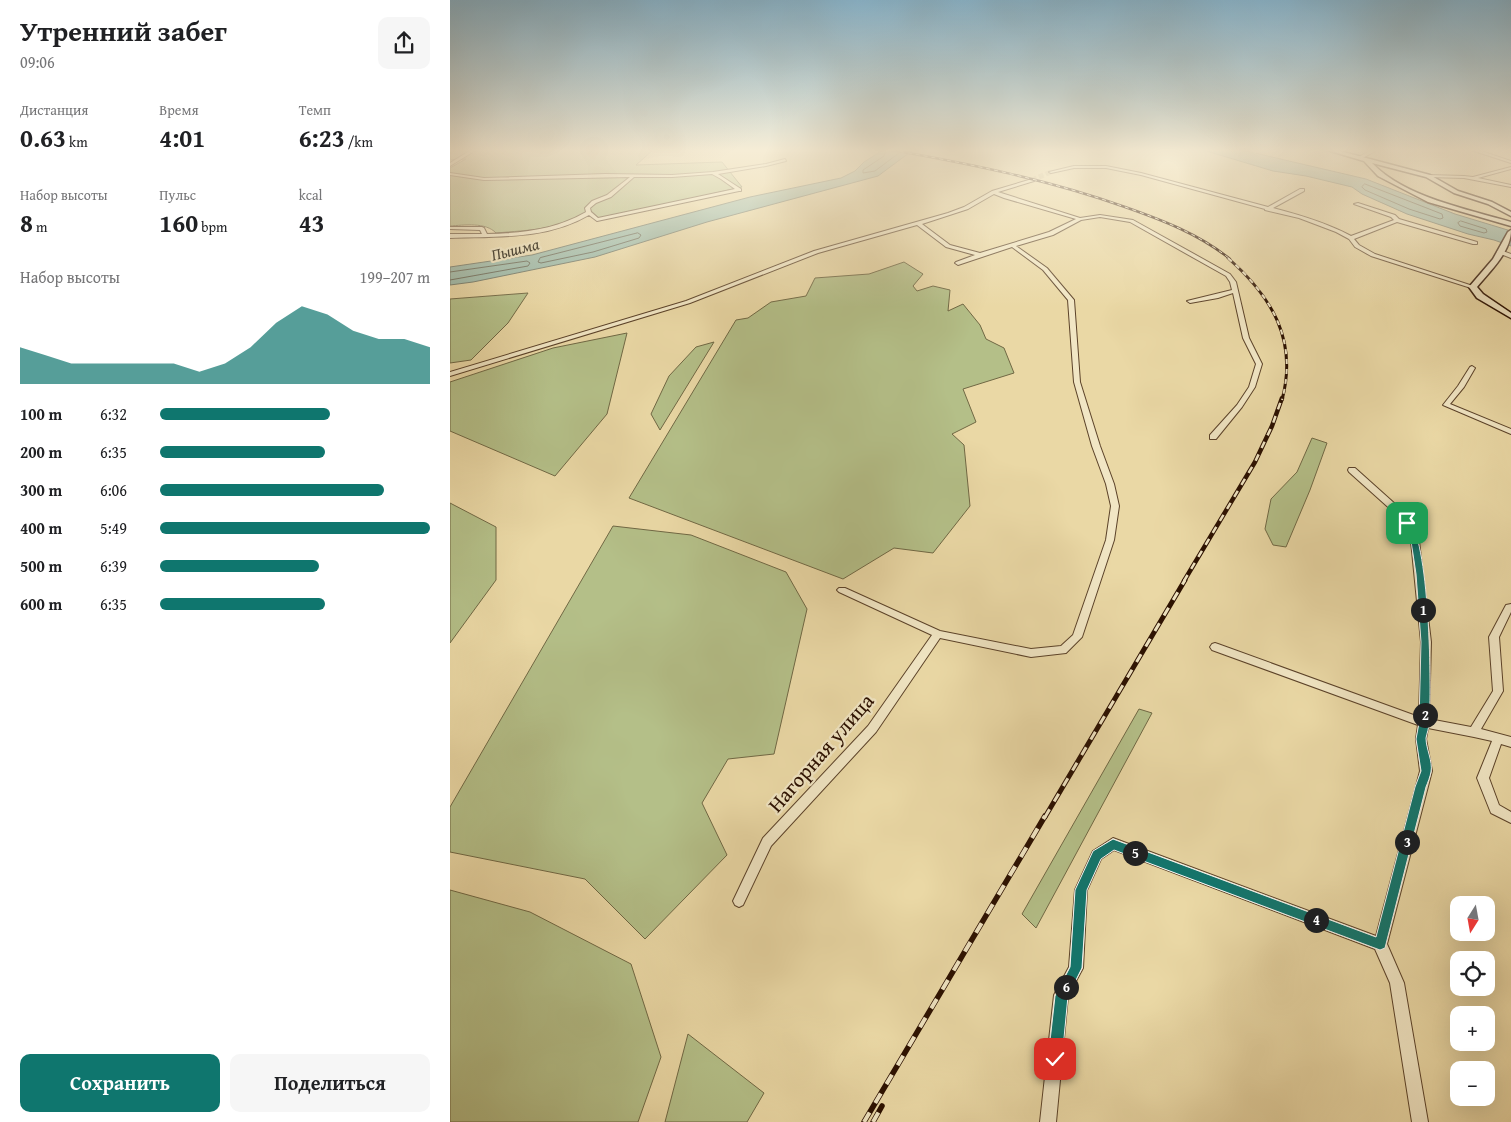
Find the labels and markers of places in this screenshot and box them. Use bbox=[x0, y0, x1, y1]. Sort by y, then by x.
pin bbox=[1386, 502, 1428, 544]
pin: 1 bbox=[1410, 598, 1436, 622]
pin: 2 bbox=[1412, 702, 1438, 728]
pin: 3 bbox=[1394, 830, 1420, 854]
pin: 5 bbox=[1122, 840, 1148, 866]
pin: 4 bbox=[1304, 908, 1328, 932]
pin: 6 bbox=[1054, 974, 1078, 1000]
pin bbox=[1034, 1038, 1076, 1080]

